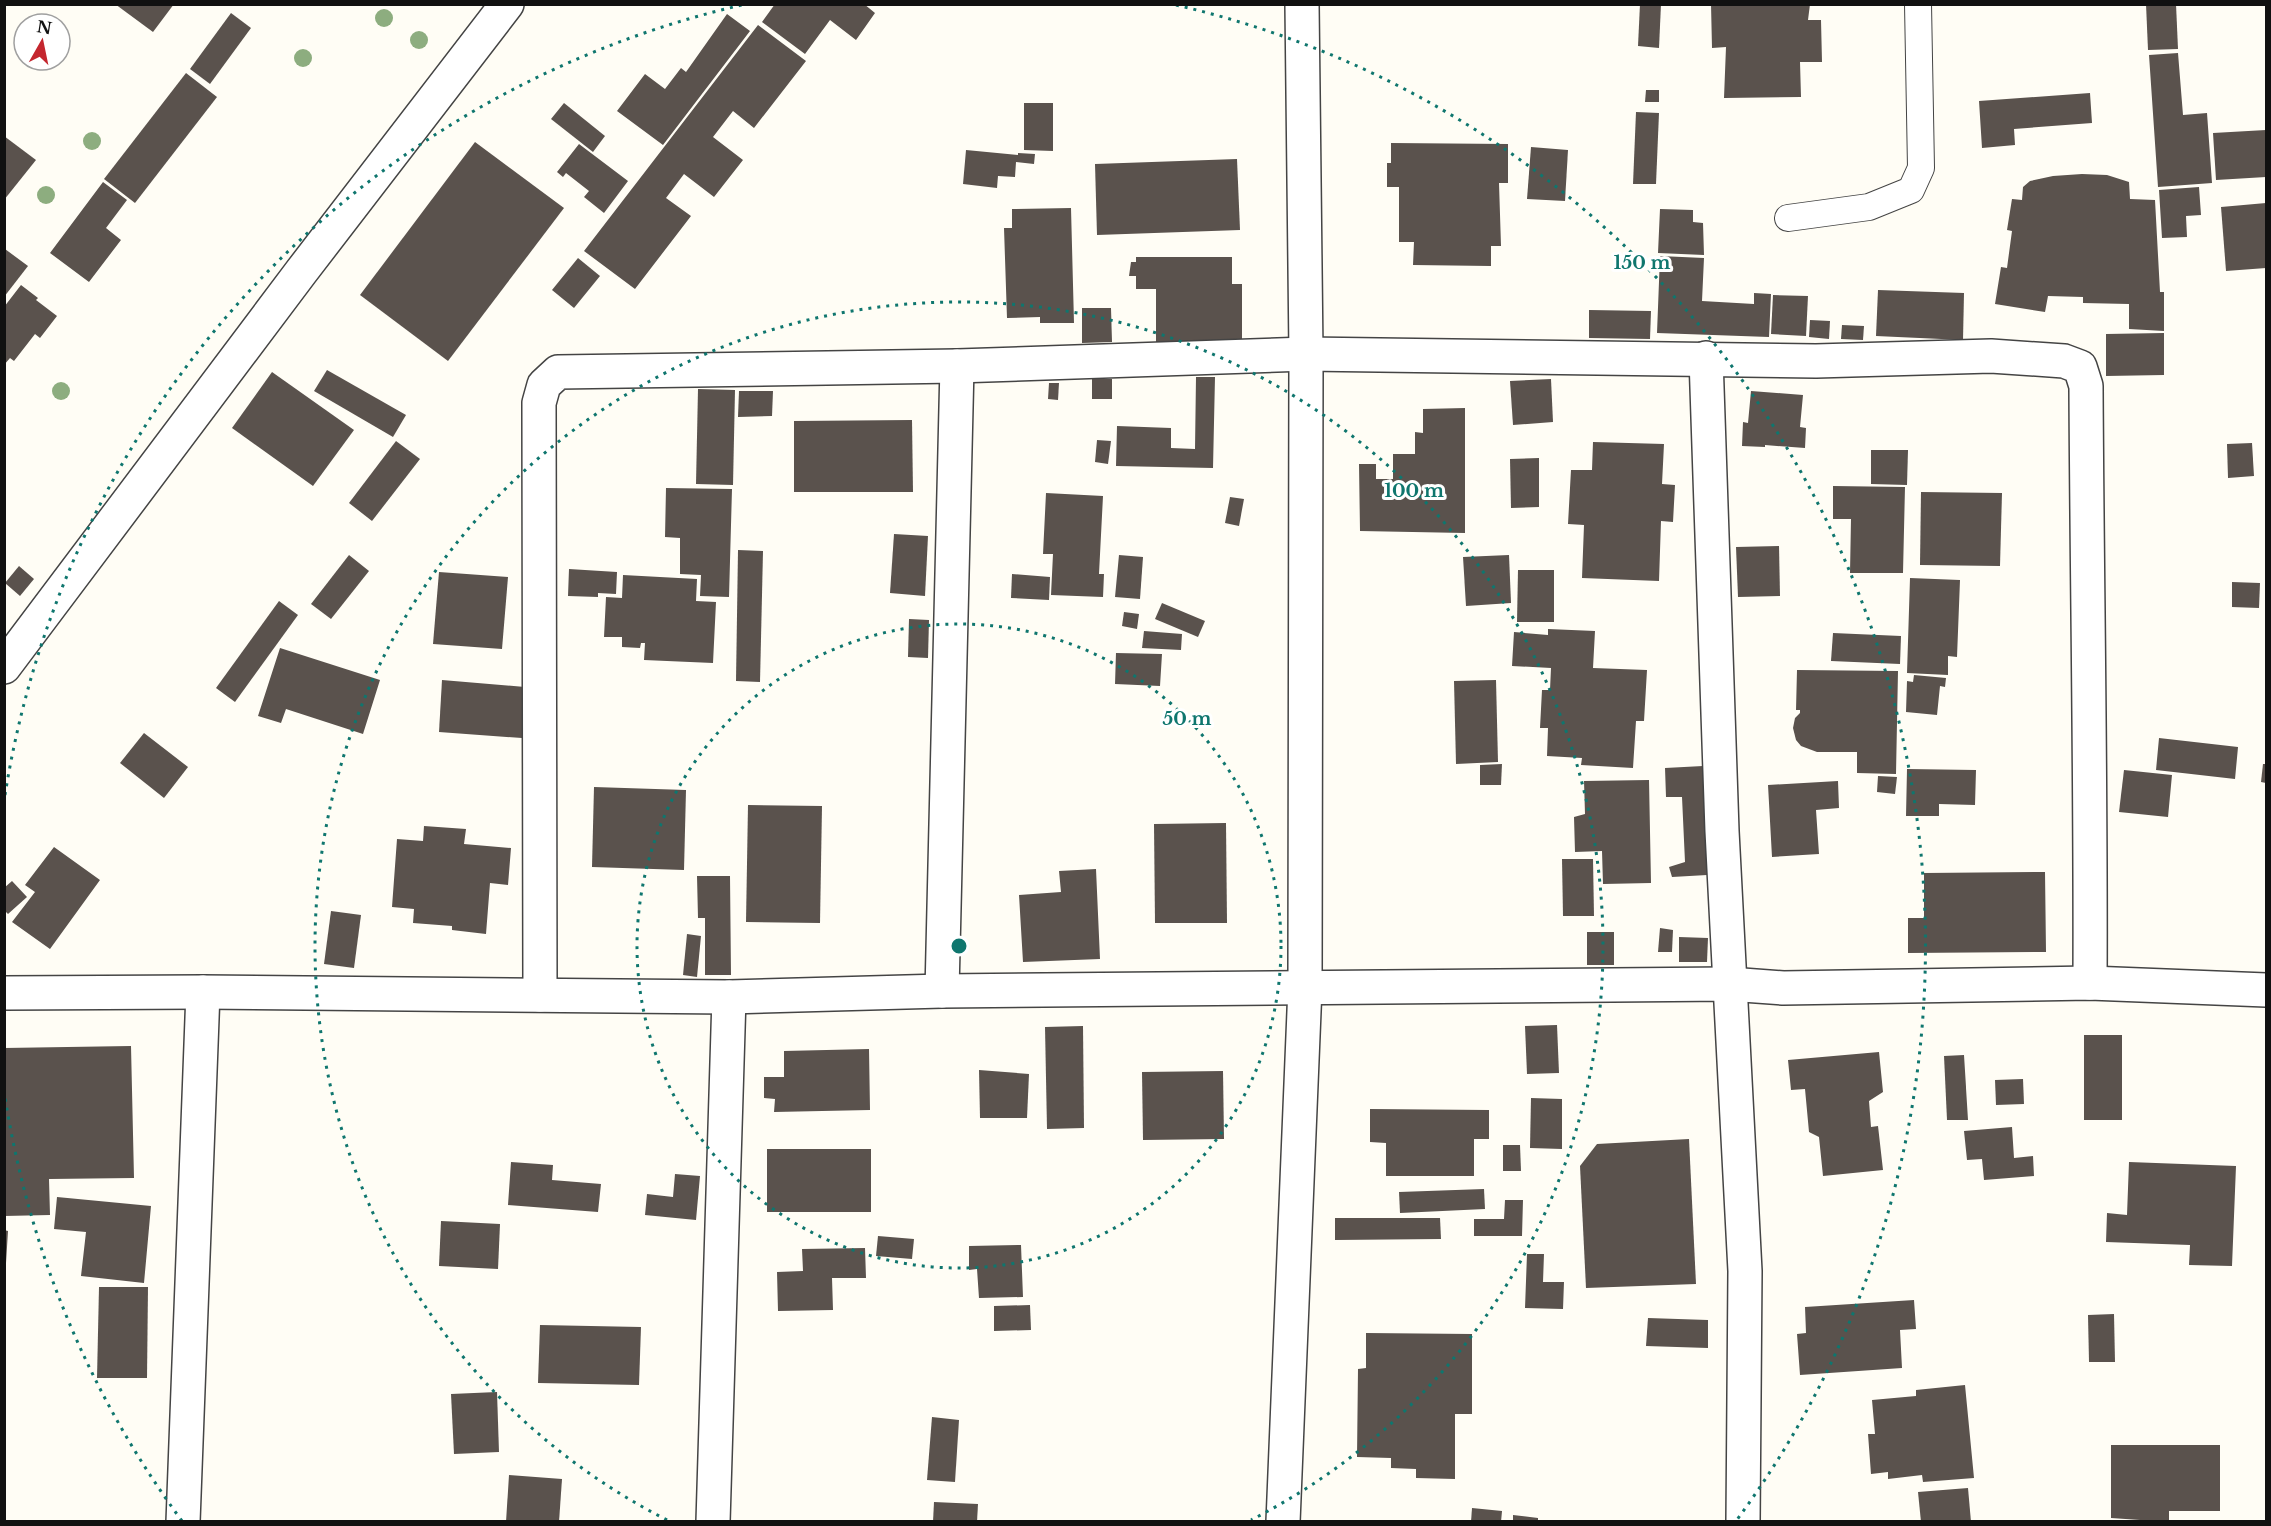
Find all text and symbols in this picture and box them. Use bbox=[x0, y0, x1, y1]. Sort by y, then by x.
north arrow bbox=[12, 12, 72, 72]
text: N bbox=[35, 16, 53, 38]
text: 150 m bbox=[1614, 252, 1671, 274]
text: 100 m bbox=[1384, 480, 1444, 502]
text: 50 m bbox=[1163, 708, 1212, 730]
centre of rings bbox=[949, 936, 969, 956]

